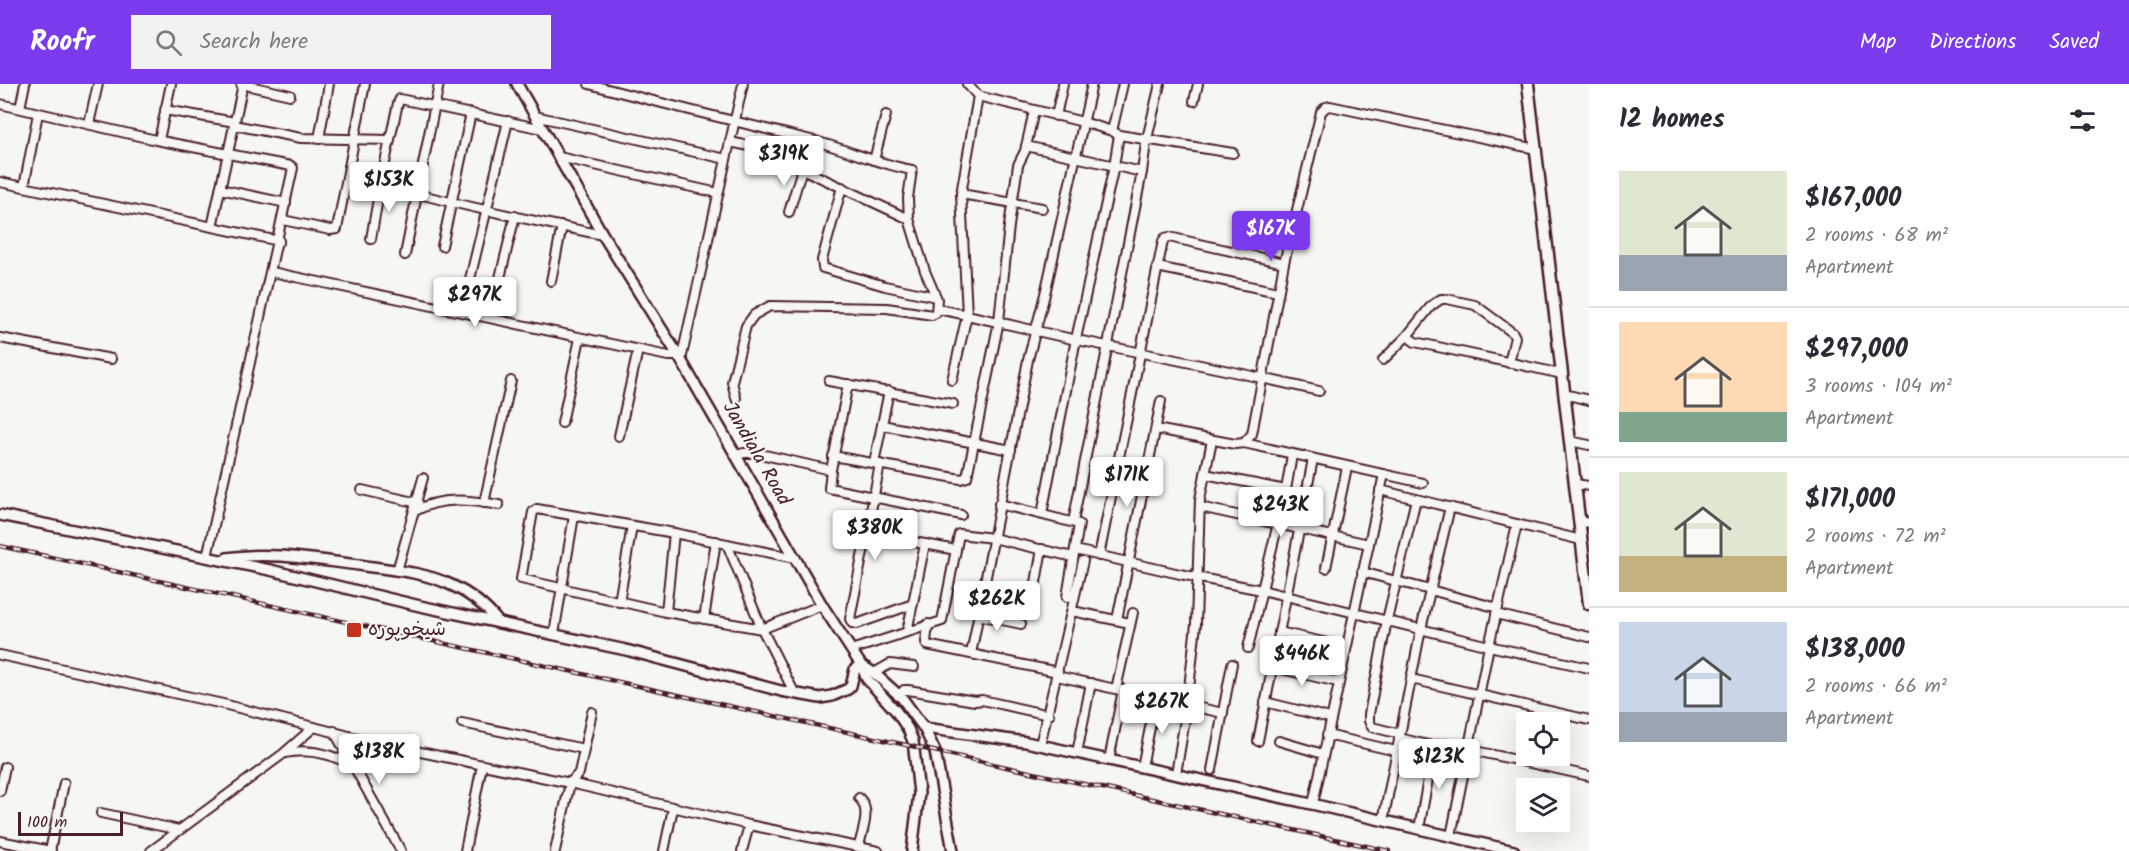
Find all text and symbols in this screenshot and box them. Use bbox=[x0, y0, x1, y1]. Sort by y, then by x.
search box bbox=[131, 15, 551, 69]
text: Roofr bbox=[30, 20, 95, 65]
text: Search here bbox=[200, 25, 308, 60]
icon: search bbox=[152, 26, 185, 59]
text: Map bbox=[1860, 26, 1896, 59]
text: Directions bbox=[1929, 26, 2016, 59]
text: Saved bbox=[2049, 26, 2099, 59]
text: 12 homes bbox=[1619, 99, 1725, 141]
icon: filters bbox=[2066, 104, 2099, 137]
pin: $319K bbox=[742, 136, 826, 187]
text: $319K bbox=[759, 139, 809, 171]
pin: $153K bbox=[347, 162, 431, 213]
text: $153K bbox=[364, 165, 414, 197]
text: $167,000 bbox=[1805, 178, 1901, 220]
icon: home bbox=[1667, 195, 1739, 267]
pin: $167K bbox=[1229, 211, 1313, 262]
text: $167K bbox=[1246, 214, 1296, 246]
text: 2 rooms · 68 m² bbox=[1805, 220, 1948, 252]
text: Apartment bbox=[1805, 252, 1894, 284]
pin: $297K bbox=[433, 277, 517, 328]
text: $297K bbox=[447, 280, 503, 312]
text: $297,000 bbox=[1805, 329, 1908, 371]
icon: home bbox=[1667, 346, 1739, 418]
text: 3 rooms · 104 m² bbox=[1805, 371, 1952, 403]
street label: Jandiala Road bbox=[713, 396, 799, 513]
text: Apartment bbox=[1805, 403, 1894, 435]
pin: $171K bbox=[1085, 457, 1169, 508]
text: $171K bbox=[1104, 460, 1150, 492]
text: $171,000 bbox=[1805, 479, 1895, 521]
pin: $243K bbox=[1239, 487, 1323, 538]
text: $243K bbox=[1252, 490, 1310, 522]
icon: home bbox=[1667, 496, 1739, 568]
pin: $380K bbox=[833, 510, 917, 561]
text: $380K bbox=[847, 513, 903, 545]
text: 2 rooms · 72 m² bbox=[1805, 521, 1946, 553]
text: Apartment bbox=[1805, 553, 1894, 585]
pin: $262K bbox=[955, 581, 1039, 632]
text: $262K bbox=[968, 584, 1026, 616]
place label: شیخوپورہ bbox=[368, 614, 446, 646]
marker: شیخوپورہ bbox=[345, 621, 363, 639]
text: $138,000 bbox=[1805, 629, 1905, 671]
pin: $446K bbox=[1260, 636, 1344, 687]
text: $446K bbox=[1274, 639, 1330, 671]
icon: home bbox=[1667, 646, 1739, 718]
text: 2 rooms · 66 m² bbox=[1805, 671, 1947, 703]
pin: $267K bbox=[1120, 684, 1204, 735]
text: $267K bbox=[1134, 687, 1190, 719]
text: Apartment bbox=[1805, 703, 1894, 735]
map controls bbox=[1516, 712, 1570, 832]
button: locate bbox=[1516, 712, 1570, 766]
pin: $138K bbox=[337, 734, 421, 785]
text: $138K bbox=[353, 737, 405, 769]
pin: $123K bbox=[1397, 739, 1481, 790]
text: $123K bbox=[1413, 742, 1465, 774]
button: layers bbox=[1516, 778, 1570, 832]
scale bar bbox=[18, 809, 123, 836]
text: 100 m bbox=[27, 810, 67, 835]

